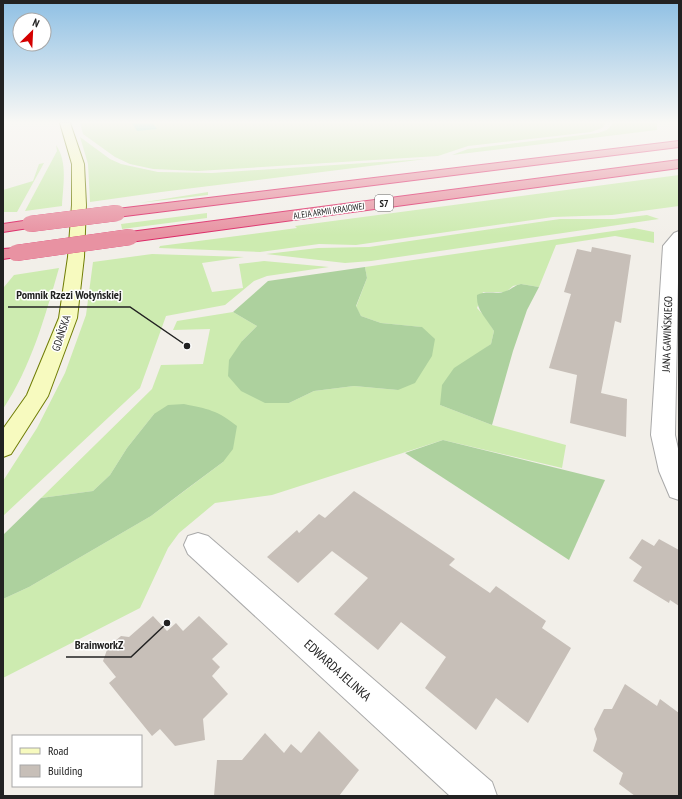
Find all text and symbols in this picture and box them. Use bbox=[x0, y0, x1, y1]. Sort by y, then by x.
north arrow bbox=[12, 12, 52, 52]
text: N bbox=[31, 15, 42, 30]
road number: S7 bbox=[375, 195, 393, 211]
street label: ALEJA ARMII KRAJOWEJ bbox=[293, 200, 365, 221]
callout: Pomnik Rzezi Wołyńskiej bbox=[8, 283, 130, 307]
text: Pomnik Rzezi Wołyńskiej bbox=[16, 287, 122, 302]
street label: JANA GAWIŃSKIEGO bbox=[659, 296, 675, 373]
street label: GDAŃSKA bbox=[49, 312, 74, 353]
callout: BrainworkZ bbox=[66, 633, 131, 657]
street label: EDWARDA JELINKA bbox=[301, 636, 375, 705]
text: BrainworkZ bbox=[75, 637, 124, 652]
legend bbox=[12, 735, 142, 787]
text: Road bbox=[48, 743, 68, 758]
text: Building bbox=[48, 763, 83, 778]

